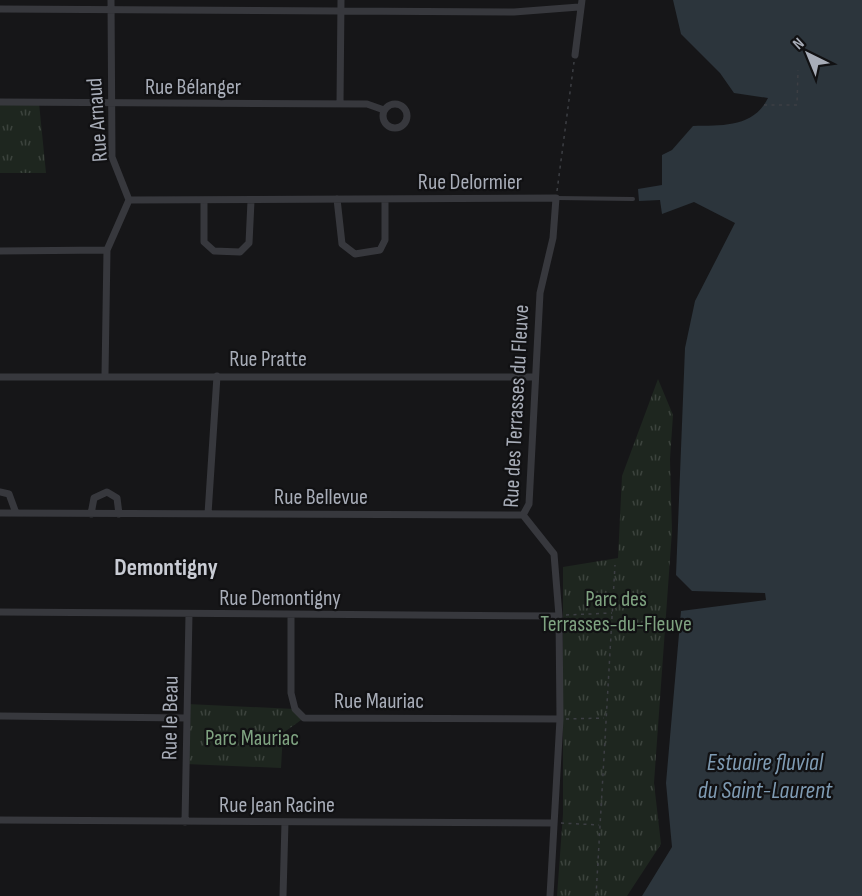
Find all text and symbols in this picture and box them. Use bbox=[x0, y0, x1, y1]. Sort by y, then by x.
north arrow bbox=[778, 24, 838, 84]
text: N bbox=[789, 34, 808, 54]
street label: Rue Bélanger bbox=[145, 74, 241, 101]
street label: Rue Arnaud bbox=[81, 77, 114, 163]
street label: Rue Delormier bbox=[418, 169, 522, 196]
street label: Rue des Terrasses du Fleuve bbox=[498, 304, 535, 508]
street label: Rue Pratte bbox=[229, 346, 307, 373]
street label: Rue Bellevue bbox=[274, 484, 368, 511]
district label: Demontigny bbox=[114, 553, 218, 582]
street label: Rue Demontigny bbox=[219, 585, 341, 612]
park label: Parc des Terrasses-du-Fleuve bbox=[540, 586, 692, 638]
street label: Rue le Beau bbox=[156, 676, 185, 760]
street label: Rue Mauriac bbox=[334, 688, 424, 715]
park label: Parc Mauriac bbox=[205, 725, 299, 752]
water label: Estuaire fluvial du Saint-Laurent bbox=[698, 748, 833, 805]
street label: Rue Jean Racine bbox=[219, 792, 335, 819]

